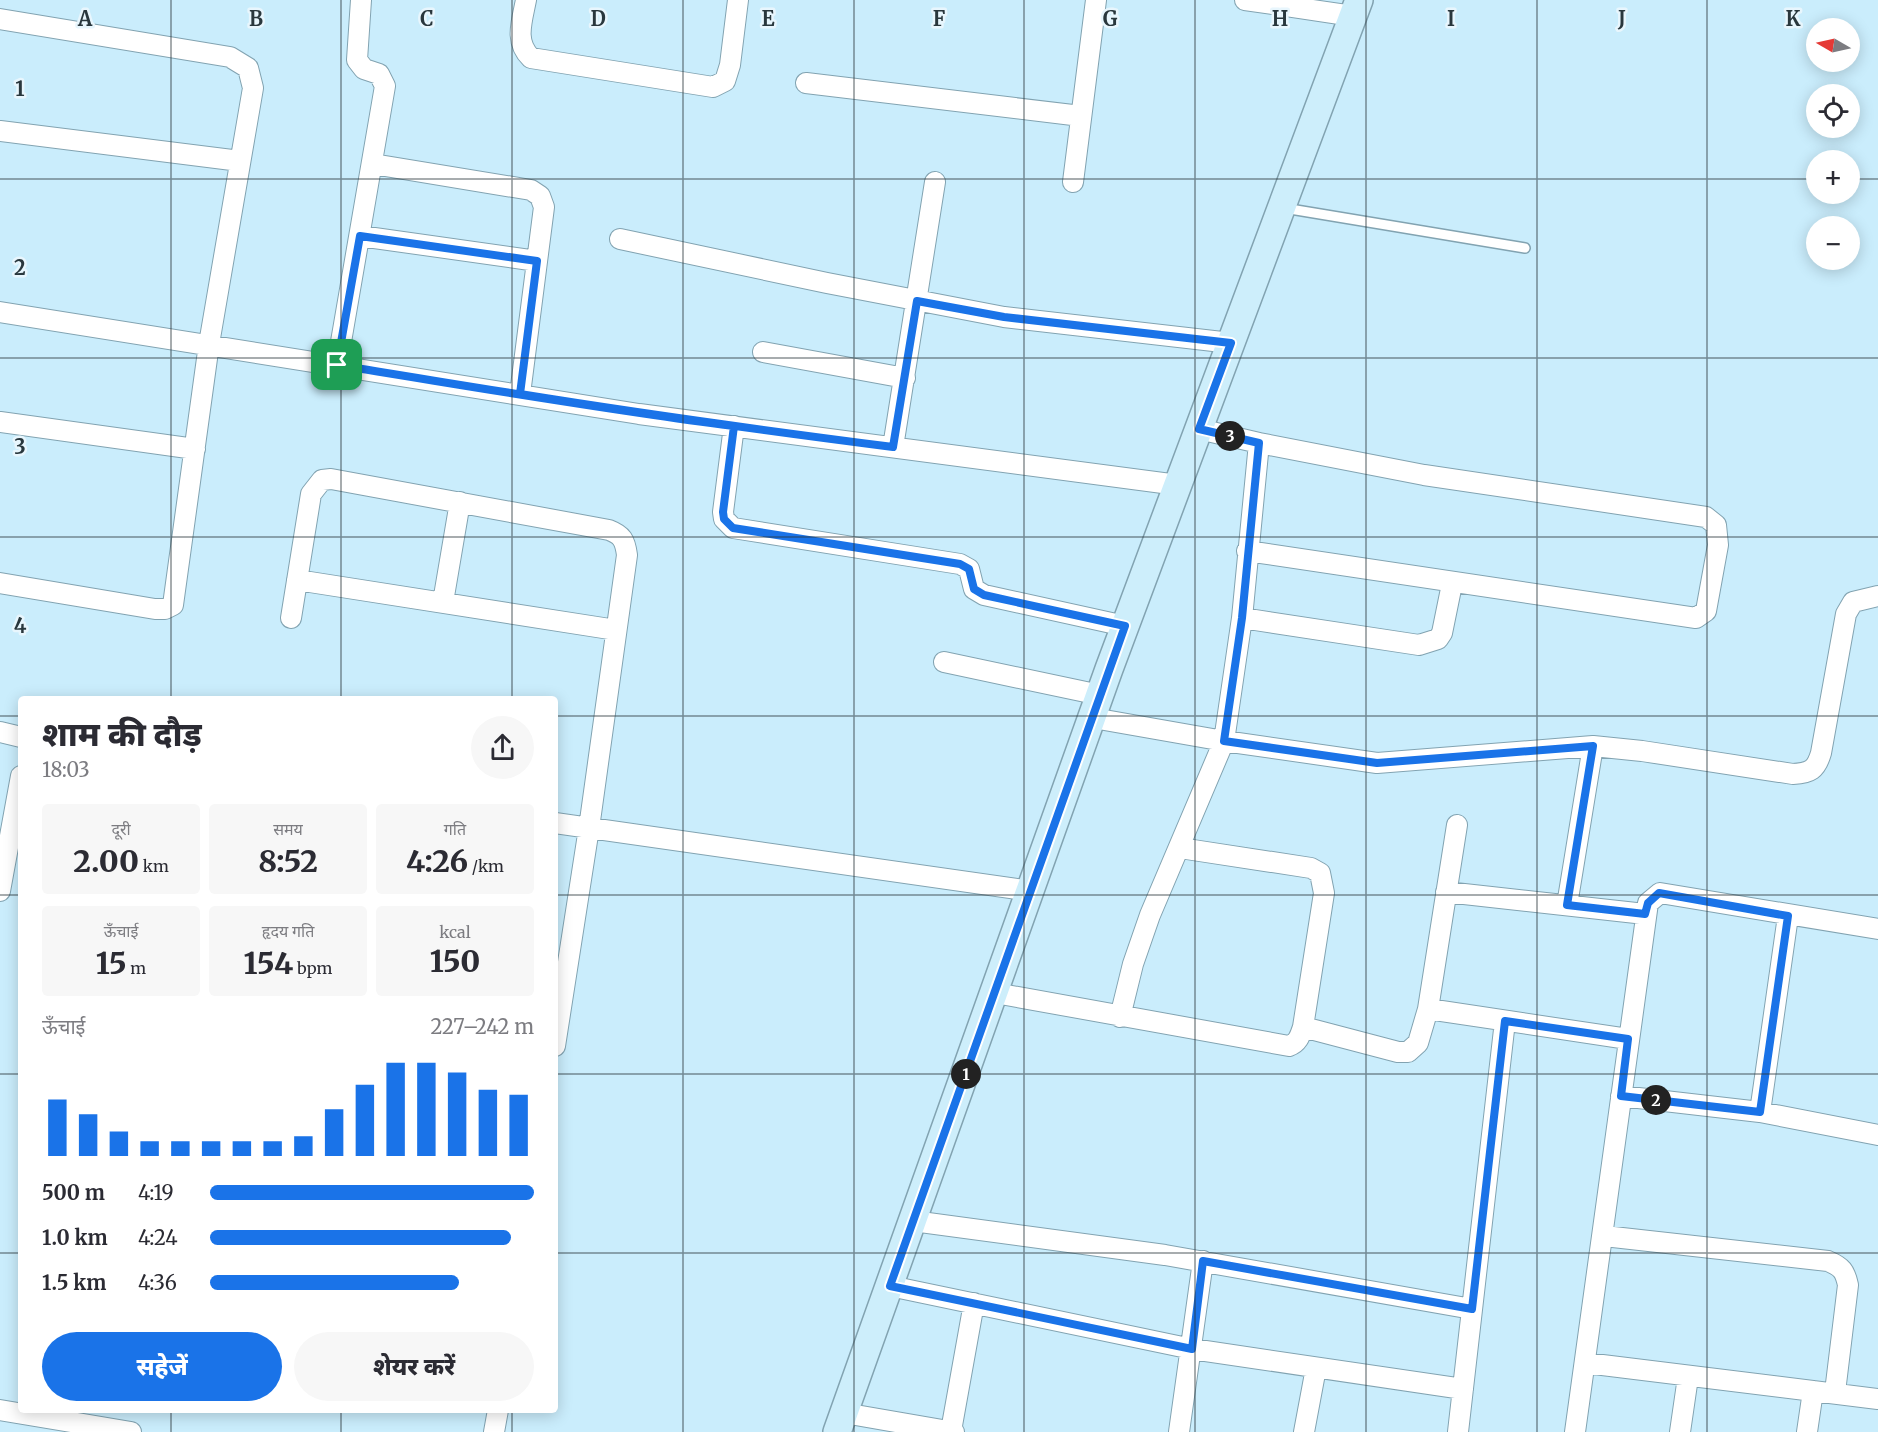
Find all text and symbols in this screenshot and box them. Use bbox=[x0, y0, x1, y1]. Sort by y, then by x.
text: A bbox=[77, 6, 93, 31]
text: B bbox=[249, 6, 263, 31]
text: C bbox=[420, 6, 434, 31]
text: D bbox=[590, 6, 606, 31]
text: E bbox=[761, 6, 775, 31]
text: F bbox=[933, 6, 946, 31]
text: G bbox=[1103, 6, 1118, 31]
text: H bbox=[1272, 6, 1288, 31]
text: I bbox=[1447, 6, 1455, 31]
text: J bbox=[1617, 6, 1626, 31]
text: K bbox=[1786, 6, 1801, 31]
north arrow bbox=[1806, 18, 1860, 72]
map controls bbox=[1806, 18, 1860, 270]
text: 1 bbox=[15, 76, 25, 101]
button: locate bbox=[1806, 84, 1860, 138]
button: + bbox=[1806, 150, 1860, 204]
button: − bbox=[1806, 216, 1860, 270]
text: 2 bbox=[14, 255, 26, 280]
pin bbox=[311, 339, 362, 390]
icon: arrive bbox=[320, 348, 353, 381]
pin: 3 bbox=[1215, 421, 1245, 451]
text: 3 bbox=[1225, 426, 1235, 446]
text: 3 bbox=[14, 434, 26, 459]
text: 4 bbox=[14, 613, 27, 638]
text: शाम की दौड़ bbox=[42, 714, 202, 755]
button: share bbox=[471, 716, 534, 779]
text: 18:03 bbox=[42, 757, 90, 782]
text: दूरी bbox=[111, 819, 131, 839]
text: समय bbox=[273, 819, 303, 839]
text: गति bbox=[444, 819, 466, 839]
text: 2.00 bbox=[73, 842, 139, 880]
text: 8:52 bbox=[258, 842, 318, 880]
text: 4:26 bbox=[406, 842, 468, 880]
text: km bbox=[139, 856, 169, 876]
text: /km bbox=[468, 856, 504, 876]
text: ऊँचाई bbox=[104, 921, 138, 941]
text: हृदय गति bbox=[262, 921, 314, 941]
text: kcal bbox=[439, 922, 471, 942]
text: 150 bbox=[430, 942, 480, 980]
text: 15 bbox=[96, 944, 127, 982]
text: 154 bbox=[244, 944, 293, 982]
text: m bbox=[127, 958, 146, 978]
text: bpm bbox=[293, 958, 332, 978]
text: ऊँचाई bbox=[42, 1014, 85, 1039]
text: 227–242 m bbox=[431, 1014, 534, 1039]
pin: 1 bbox=[951, 1059, 981, 1089]
text: 1 bbox=[962, 1064, 970, 1084]
pin: 2 bbox=[1641, 1085, 1671, 1115]
text: 2 bbox=[1651, 1090, 1661, 1110]
text: 500 m bbox=[42, 1180, 105, 1205]
text: 4:19 bbox=[138, 1180, 174, 1205]
text: 1.0 km bbox=[42, 1225, 108, 1250]
text: 4:24 bbox=[138, 1225, 178, 1250]
text: 1.5 km bbox=[42, 1270, 106, 1295]
text: 4:36 bbox=[138, 1270, 177, 1295]
button: सहेजें bbox=[42, 1332, 282, 1401]
button: शेयर करें bbox=[294, 1332, 534, 1401]

